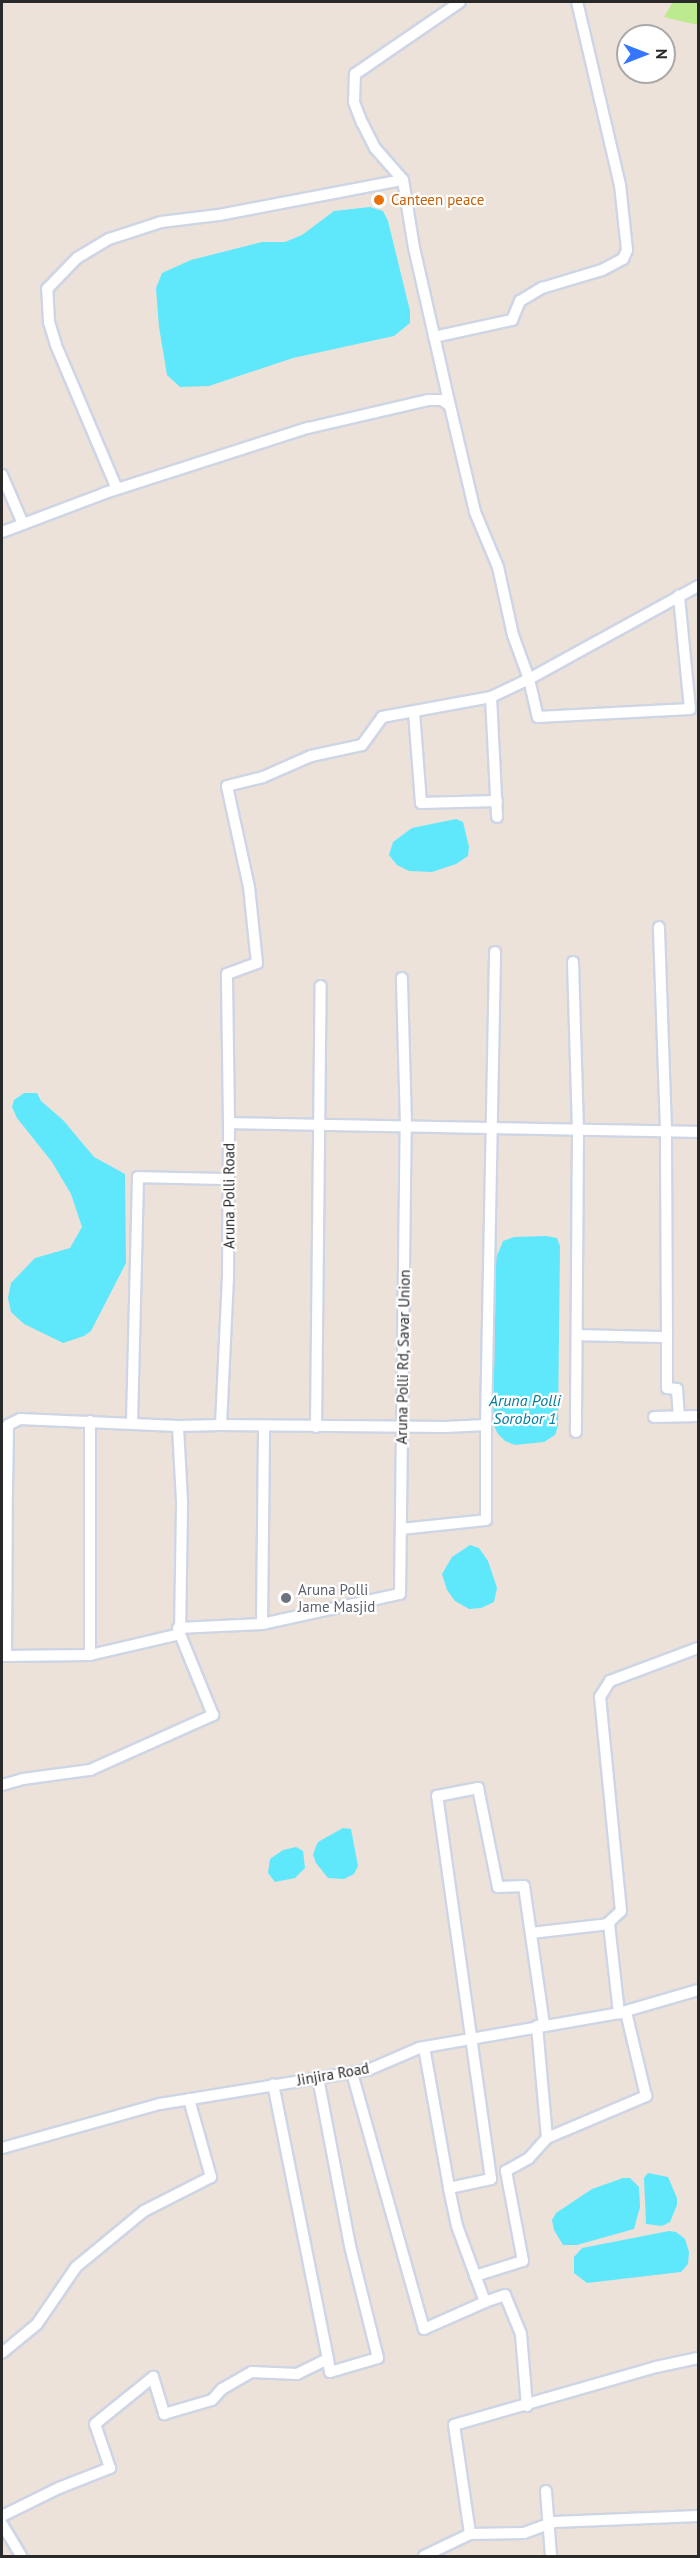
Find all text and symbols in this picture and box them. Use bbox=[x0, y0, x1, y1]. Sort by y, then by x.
north arrow bbox=[616, 24, 676, 84]
text: N bbox=[652, 49, 672, 59]
place label: Canteen peace bbox=[391, 191, 484, 209]
marker: Canteen peace bbox=[372, 193, 386, 207]
street label: Aruna Polli Road bbox=[220, 1143, 238, 1249]
street label: Aruna Polli Rd, Savar Union bbox=[392, 1269, 414, 1445]
water label: Aruna Polli Sorobor 1 bbox=[489, 1390, 561, 1428]
place label: Aruna Polli Jame Masjid bbox=[298, 1580, 375, 1615]
marker: Aruna Polli Jame Masjid bbox=[279, 1591, 293, 1605]
street label: Jinjira Road bbox=[296, 2059, 370, 2089]

